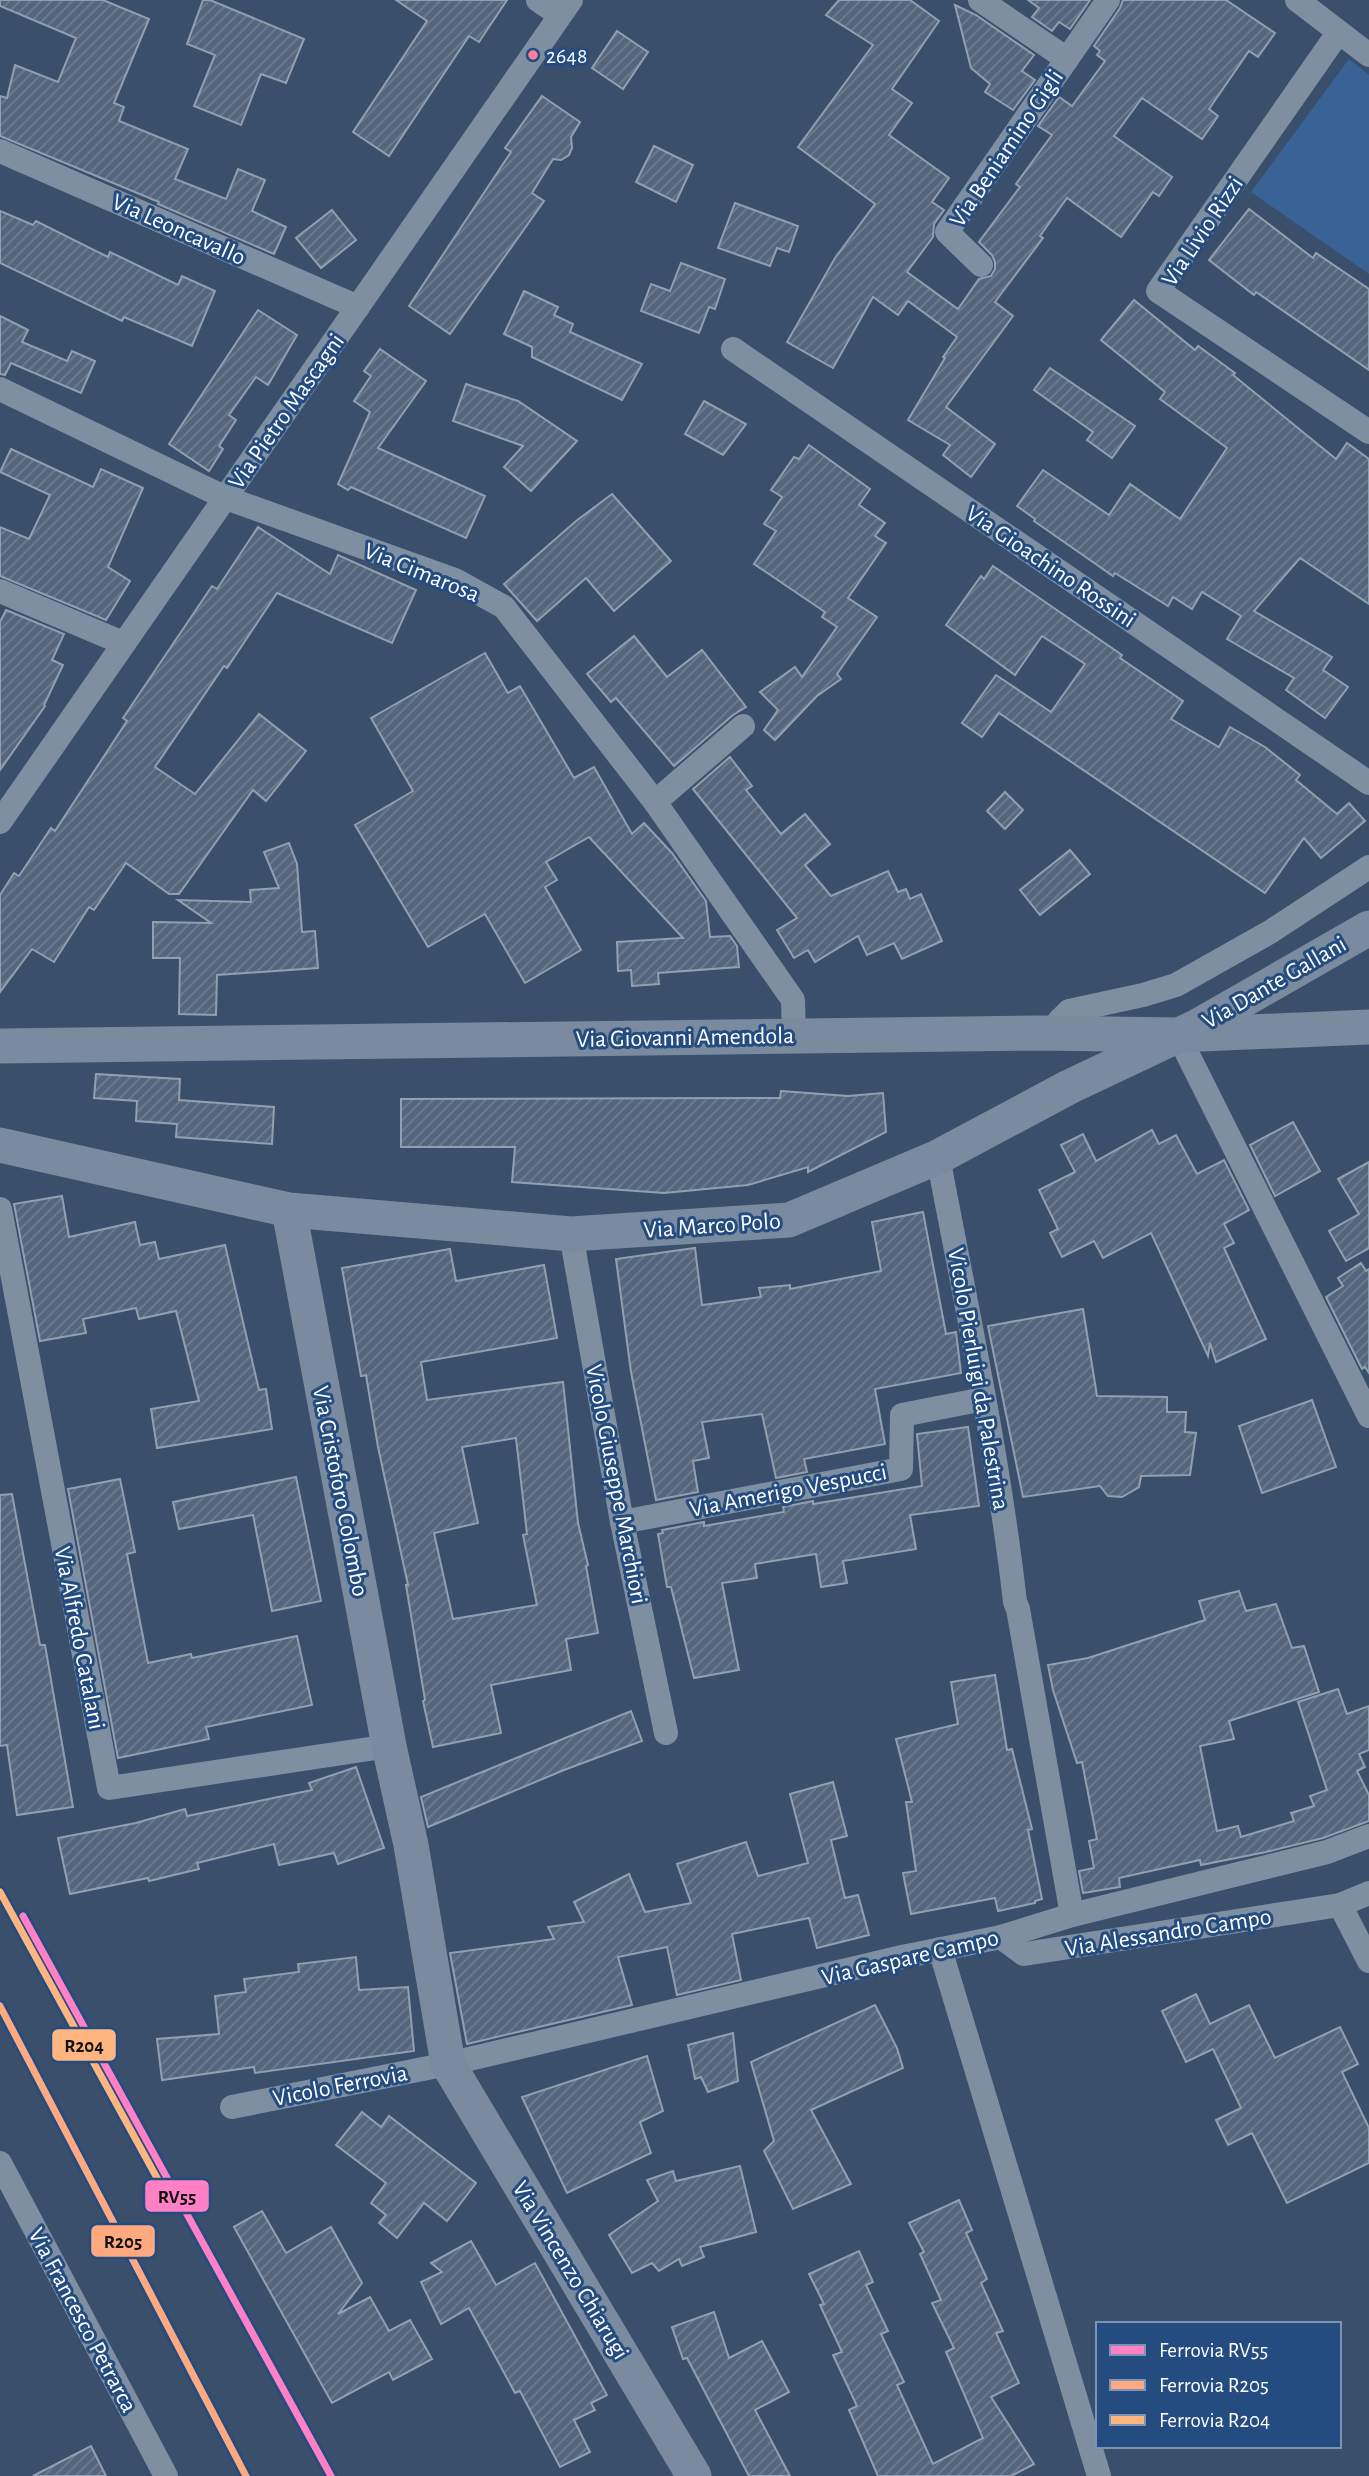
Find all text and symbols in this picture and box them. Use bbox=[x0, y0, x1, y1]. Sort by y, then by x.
place label: 2648 bbox=[546, 45, 587, 67]
marker: 2648 bbox=[526, 48, 540, 62]
street label: Via Beniamino Gigli bbox=[945, 66, 1068, 232]
street label: Via Livio Rizzi bbox=[1157, 172, 1248, 291]
street label: Via Leoncavallo bbox=[108, 190, 249, 270]
street label: Via Pietro Mascagni bbox=[224, 330, 349, 494]
street label: Via Gioachino Rossini bbox=[961, 501, 1140, 632]
street label: Via Cimarosa bbox=[360, 539, 483, 607]
street label: Via Dante Gallani bbox=[1199, 932, 1350, 1034]
street label: Via Giovanni Amendola bbox=[576, 1024, 794, 1052]
street label: Via Marco Polo bbox=[643, 1209, 782, 1243]
street label: Vicolo Pierluigi da Palestrina bbox=[943, 1246, 1013, 1512]
street label: Vicolo Giuseppe Marchiori bbox=[581, 1362, 651, 1606]
street label: Via Cristoforo Colombo bbox=[308, 1384, 372, 1598]
street label: Via Amerigo Vespucci bbox=[688, 1460, 889, 1522]
street label: Via Alfredo Catalani bbox=[50, 1545, 109, 1732]
street label: Via Alessandro Campo bbox=[1063, 1905, 1273, 1961]
street label: Via Gaspare Campo bbox=[819, 1926, 1001, 1990]
line badge: R204 bbox=[51, 2028, 117, 2062]
text: R204 bbox=[64, 2037, 104, 2056]
street label: Vicolo Ferrovia bbox=[271, 2061, 410, 2111]
street label: Via Vincenzo Chiarugi bbox=[508, 2177, 633, 2364]
line badge: RV55 bbox=[144, 2179, 210, 2213]
text: RV55 bbox=[158, 2188, 196, 2207]
street label: Via Francesco Petrarca bbox=[23, 2224, 141, 2417]
line badge: R205 bbox=[90, 2224, 156, 2258]
text: R205 bbox=[104, 2233, 142, 2252]
legend bbox=[1096, 2322, 1341, 2448]
text: Ferrovia RV55 bbox=[1159, 2340, 1268, 2361]
text: Ferrovia R205 bbox=[1159, 2375, 1269, 2396]
text: Ferrovia R204 bbox=[1159, 2410, 1270, 2431]

